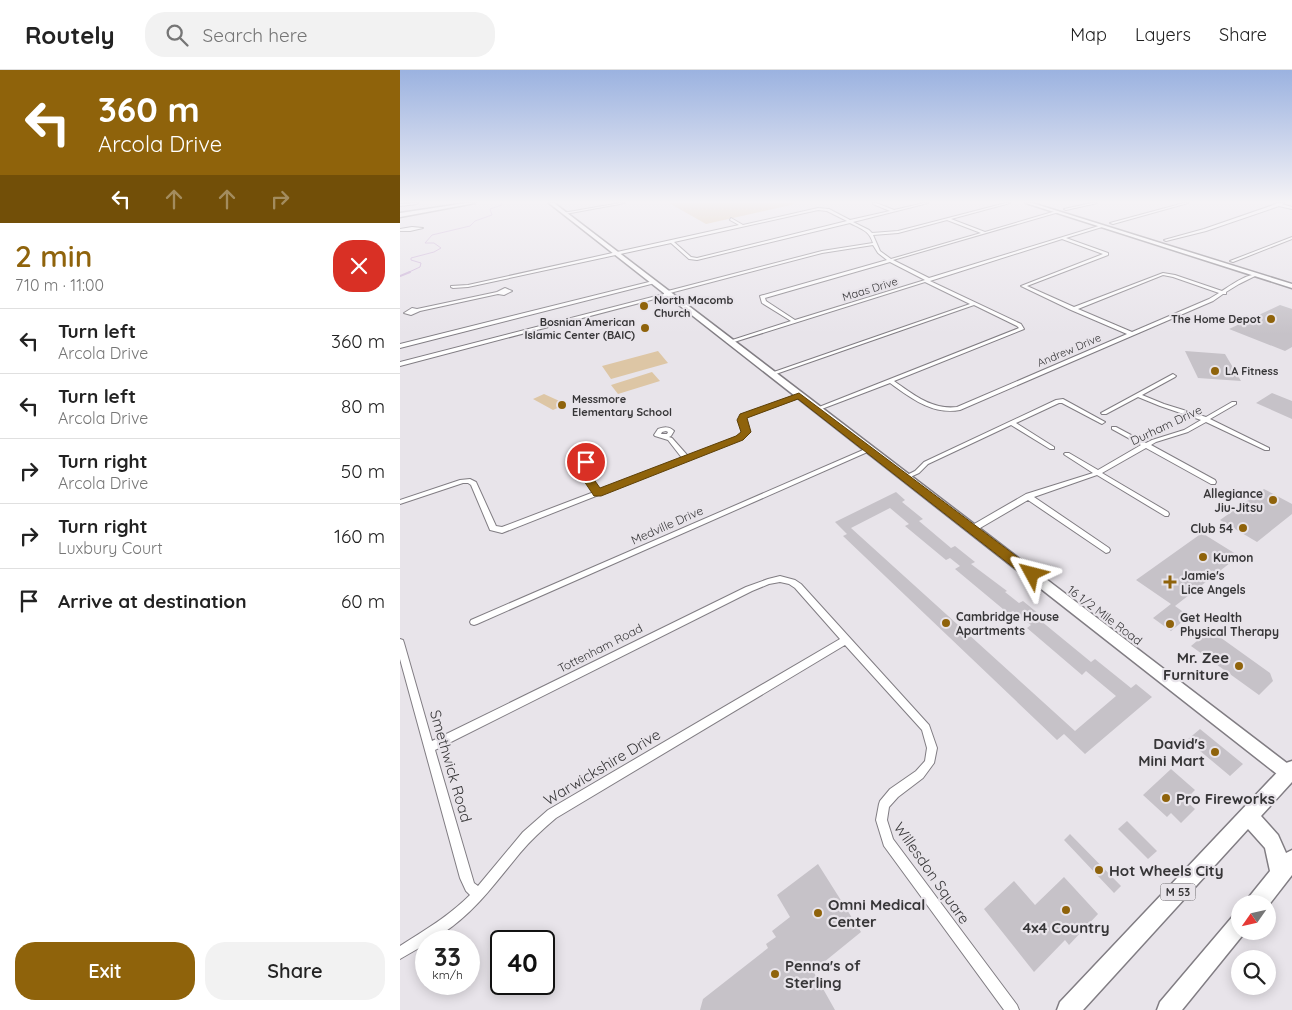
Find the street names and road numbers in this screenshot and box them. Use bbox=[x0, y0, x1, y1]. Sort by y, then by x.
street label: Maas Drive bbox=[841, 274, 899, 304]
street label: Andrew Drive bbox=[1035, 330, 1103, 370]
street label: Durham Drive bbox=[1128, 402, 1204, 448]
street label: Medville Drive bbox=[629, 502, 706, 548]
street label: 16 1/2 Mile Road bbox=[1065, 582, 1145, 648]
street label: Tottenham Road bbox=[555, 620, 645, 676]
street label: Smethwick Road bbox=[426, 708, 476, 824]
street label: Warwickshire Drive bbox=[540, 725, 664, 809]
street label: Willesdon Square bbox=[890, 818, 974, 928]
road number: M 53 bbox=[1160, 884, 1196, 900]

